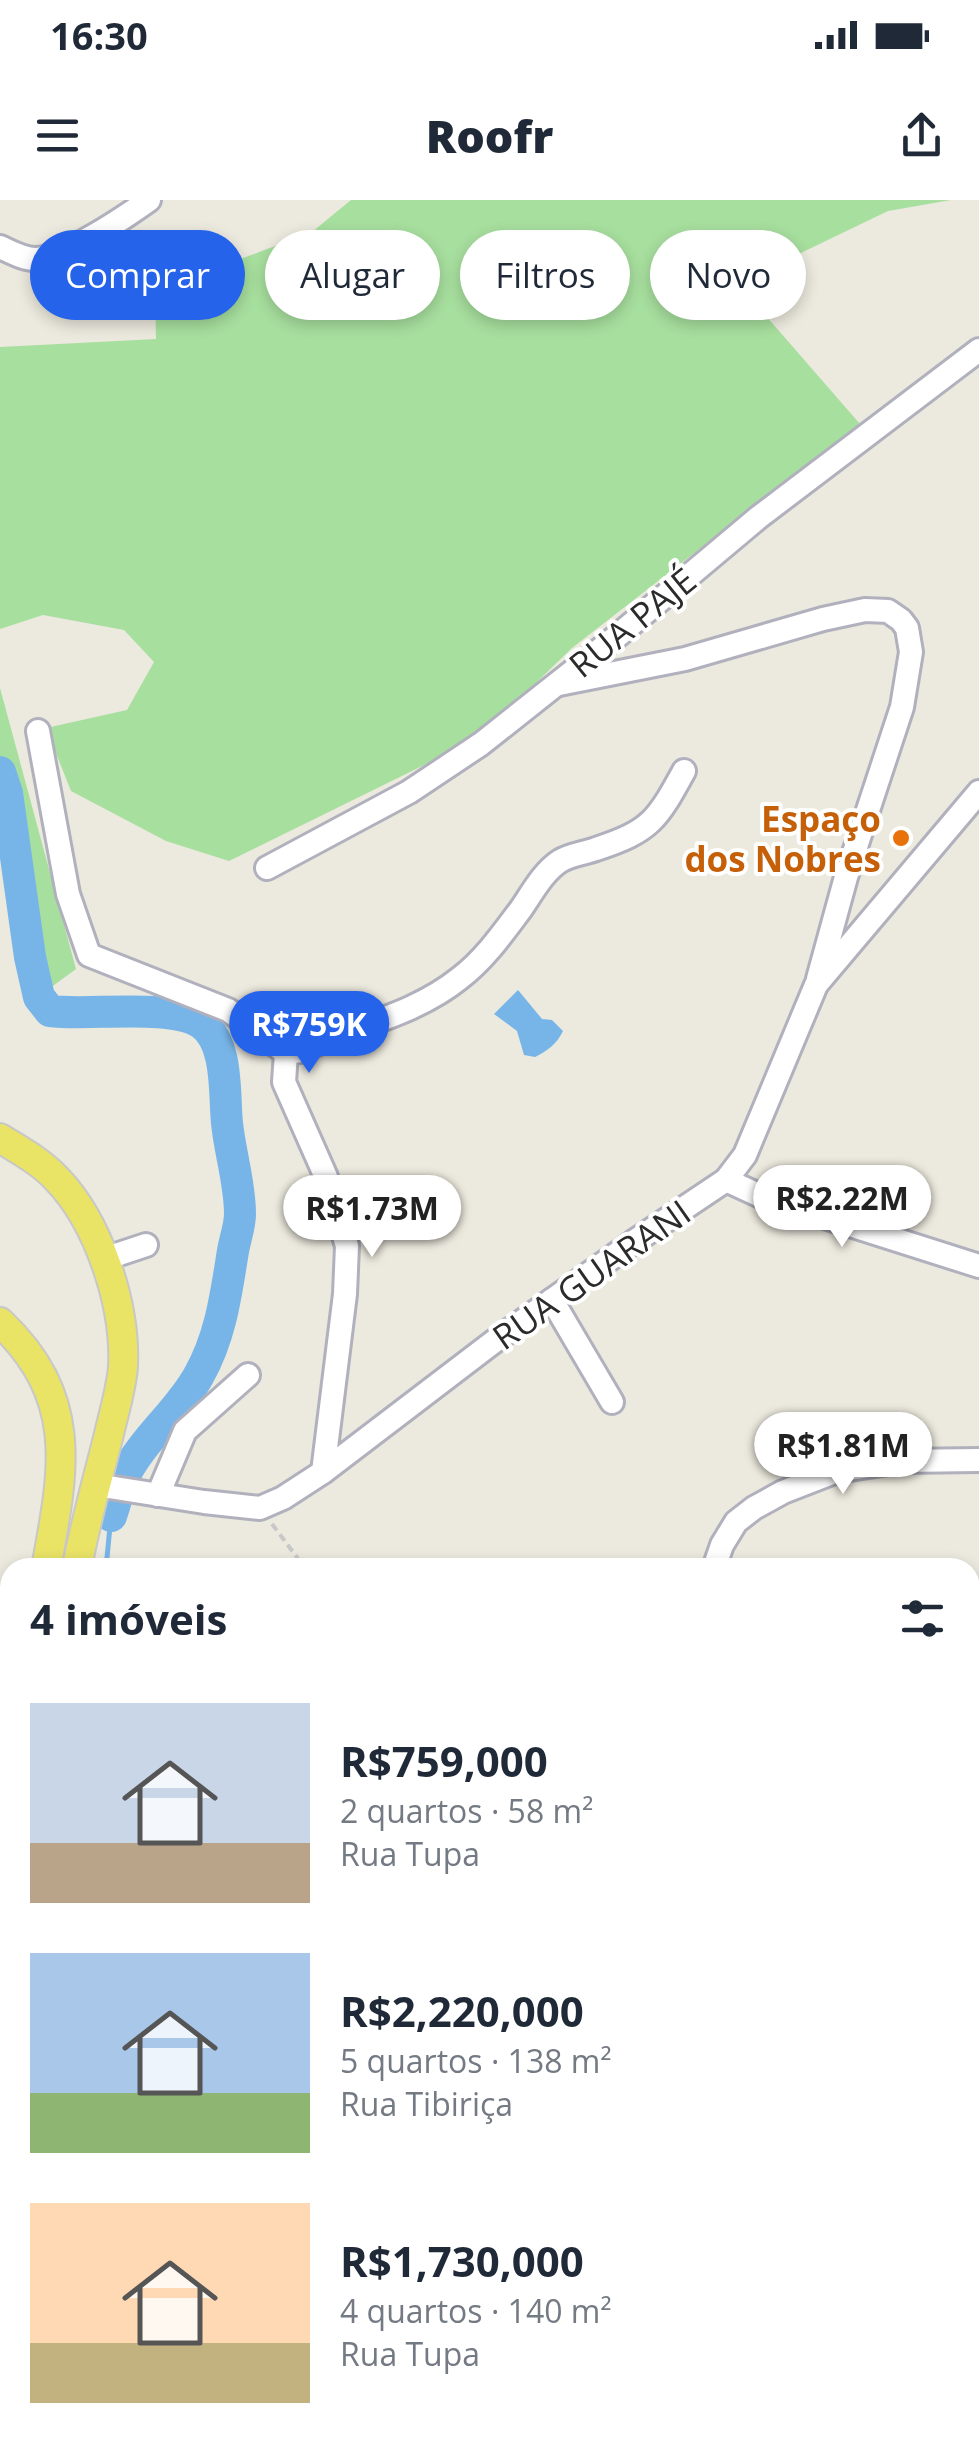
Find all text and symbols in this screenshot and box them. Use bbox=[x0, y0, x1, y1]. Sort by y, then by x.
text: 16:30 bbox=[50, 9, 148, 61]
text: Roofr bbox=[426, 105, 553, 166]
icon: menu bbox=[30, 108, 85, 163]
icon: share bbox=[894, 108, 949, 163]
chip: Comprar bbox=[30, 230, 245, 320]
chip: Alugar bbox=[265, 230, 440, 320]
chip: Filtros bbox=[460, 230, 630, 320]
chip: Novo bbox=[650, 230, 806, 320]
street label: RUA PAJÉ bbox=[559, 556, 705, 688]
place label: Espaço dos Nobres bbox=[684, 795, 881, 882]
marker: Espaço dos Nobres bbox=[890, 827, 912, 849]
pin: R$759K bbox=[228, 991, 390, 1076]
text: R$759K bbox=[251, 1002, 367, 1045]
pin: R$2.22M bbox=[750, 1165, 934, 1250]
pin: R$1.73M bbox=[280, 1175, 464, 1260]
text: R$2.22M bbox=[775, 1176, 909, 1219]
text: R$1.73M bbox=[305, 1186, 439, 1229]
street label: RUA GUARANI bbox=[483, 1188, 699, 1360]
pin: R$1.81M bbox=[751, 1412, 935, 1497]
text: R$1.81M bbox=[776, 1423, 910, 1466]
text: 4 imóveis bbox=[30, 1590, 227, 1647]
icon: filters bbox=[895, 1591, 950, 1646]
text: R$759,000 bbox=[340, 1732, 548, 1789]
icon: home bbox=[110, 1743, 230, 1863]
text: 2 quartos · 58 m² bbox=[340, 1789, 593, 1832]
text: Rua Tupa bbox=[340, 1832, 480, 1875]
text: R$2,220,000 bbox=[340, 1982, 584, 2039]
icon: home bbox=[110, 1993, 230, 2113]
text: 5 quartos · 138 m² bbox=[340, 2039, 612, 2082]
text: Rua Tibiriça bbox=[340, 2082, 513, 2125]
text: R$1,730,000 bbox=[340, 2232, 584, 2289]
icon: home bbox=[110, 2243, 230, 2363]
text: 4 quartos · 140 m² bbox=[340, 2289, 612, 2332]
text: Rua Tupa bbox=[340, 2332, 480, 2375]

